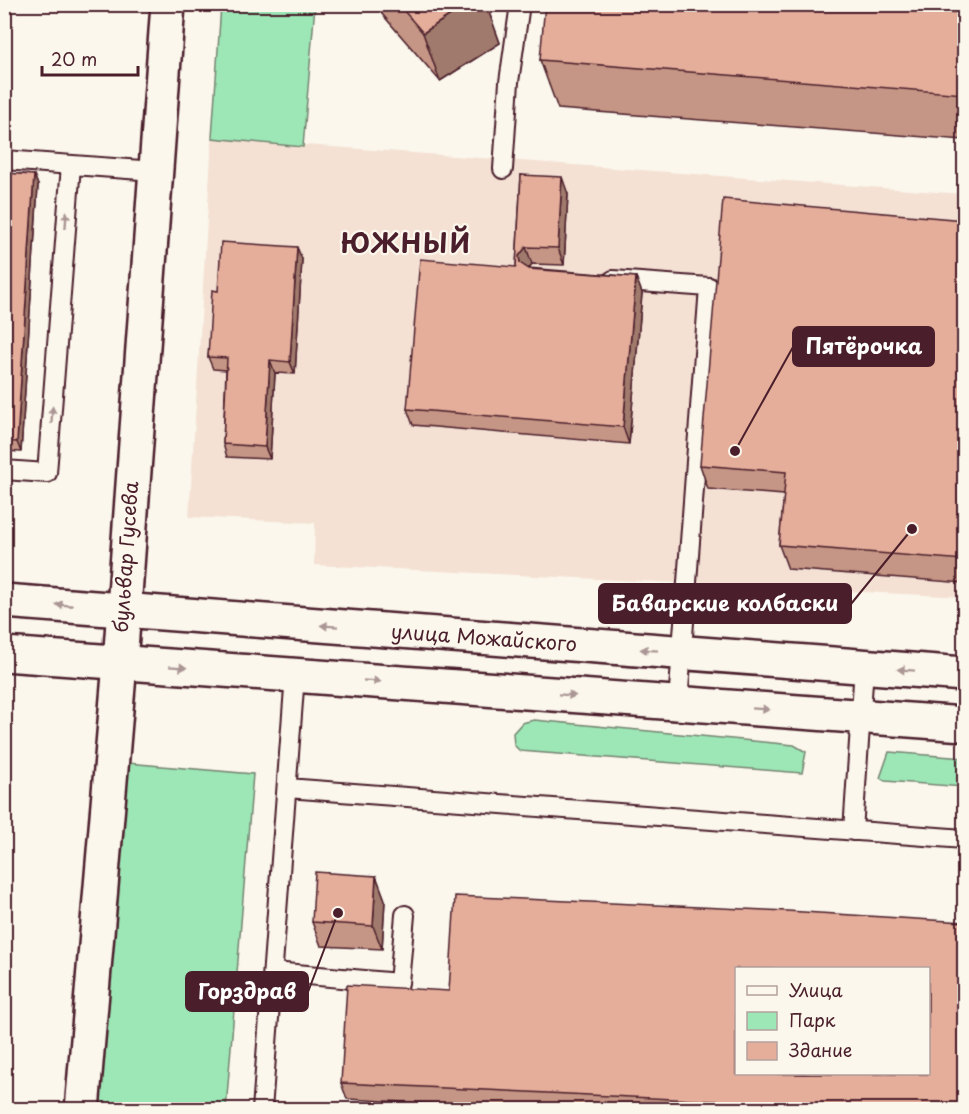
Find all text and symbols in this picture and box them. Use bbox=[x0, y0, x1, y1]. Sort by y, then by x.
scale bar bbox=[42, 39, 138, 77]
text: 20 m bbox=[51, 45, 97, 72]
one-way arrow bbox=[62, 211, 71, 230]
district label: ЮЖНЫЙ bbox=[340, 223, 472, 262]
callout: Пятёрочка bbox=[793, 327, 934, 366]
text: Пятёрочка bbox=[806, 329, 923, 361]
one-way arrow bbox=[47, 405, 56, 424]
street label: бульвар Гусева bbox=[105, 480, 145, 634]
callout: Баварские колбаски bbox=[599, 584, 851, 623]
text: Баварские колбаски bbox=[612, 586, 838, 618]
one-way arrow bbox=[54, 600, 73, 610]
street label: улица Можайского bbox=[390, 616, 578, 658]
one-way arrow bbox=[319, 621, 338, 631]
one-way arrow bbox=[639, 645, 658, 655]
one-way arrow bbox=[169, 662, 188, 672]
one-way arrow bbox=[897, 665, 916, 675]
one-way arrow bbox=[363, 676, 382, 686]
one-way arrow bbox=[558, 690, 577, 700]
one-way arrow bbox=[752, 704, 771, 714]
legend bbox=[735, 967, 930, 1075]
callout: Горздрав bbox=[186, 972, 308, 1011]
text: Горздрав bbox=[198, 974, 296, 1006]
text: Улица bbox=[789, 976, 843, 1003]
text: Парк bbox=[789, 1006, 836, 1033]
text: Здание bbox=[789, 1036, 852, 1063]

